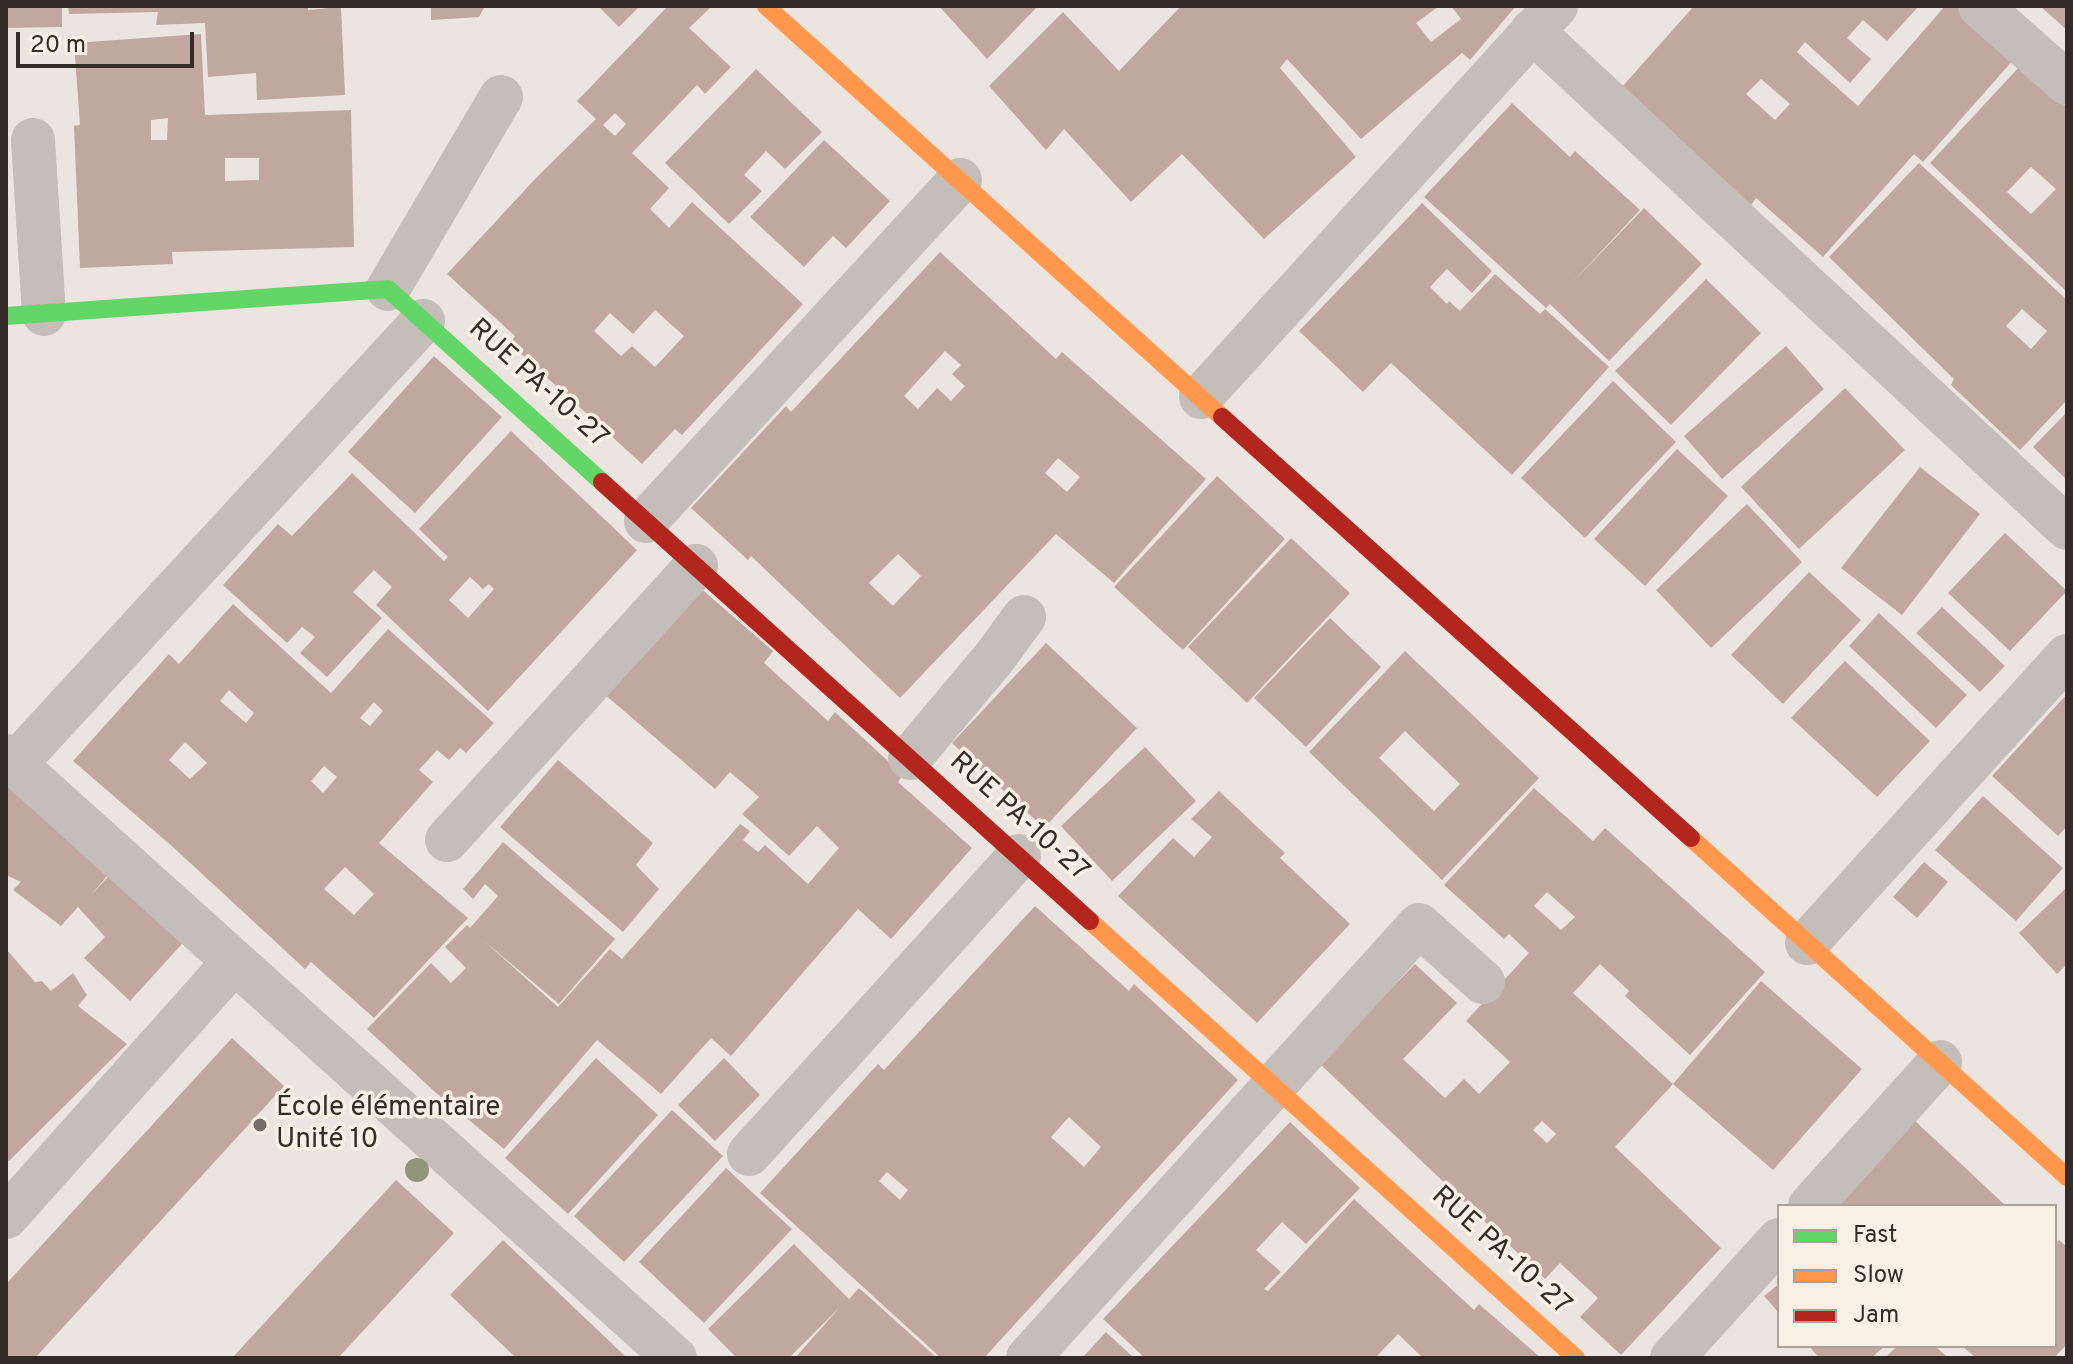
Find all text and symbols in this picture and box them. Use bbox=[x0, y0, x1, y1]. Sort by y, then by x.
scale bar bbox=[20, 16, 198, 66]
text: 20 m bbox=[30, 31, 86, 61]
street label: RUE PA-10-27 bbox=[460, 313, 614, 457]
street label: RUE PA-10-27 bbox=[941, 746, 1095, 890]
place label: École élémentaire Unité 10 bbox=[276, 1092, 500, 1158]
marker: École élémentaire Unité 10 bbox=[251, 1116, 269, 1134]
street label: RUE PA-10-27 bbox=[1423, 1180, 1577, 1324]
legend bbox=[1777, 1204, 2057, 1348]
text: Fast bbox=[1853, 1221, 1897, 1251]
text: Slow bbox=[1853, 1261, 1904, 1291]
text: Jam bbox=[1853, 1301, 1899, 1331]

